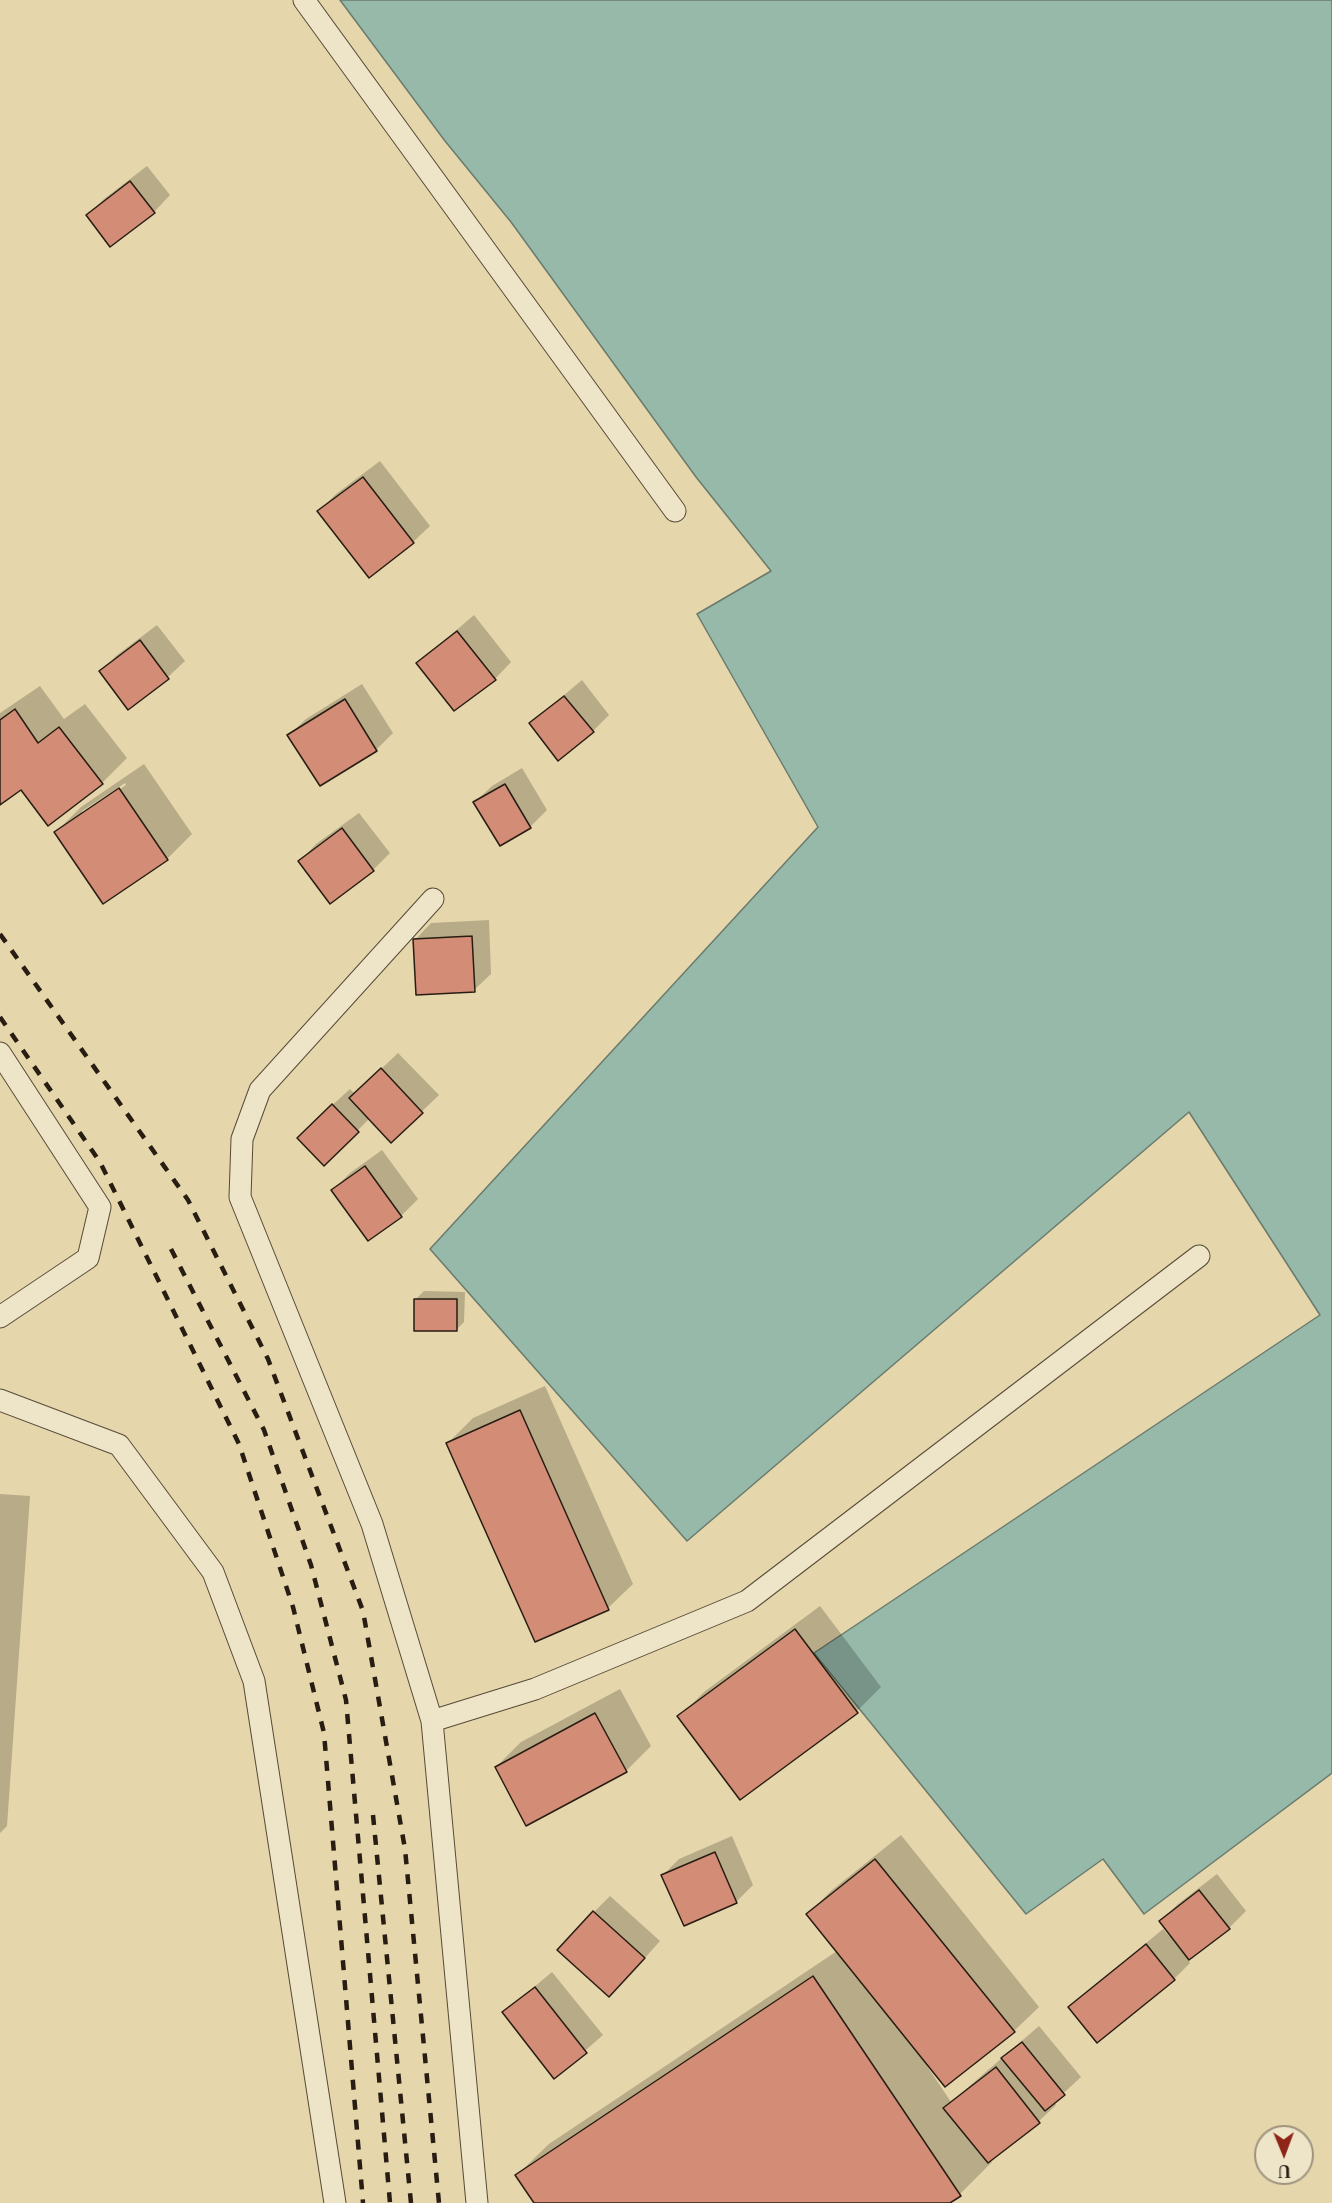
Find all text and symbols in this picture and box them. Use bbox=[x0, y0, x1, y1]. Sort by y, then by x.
north arrow bbox=[1254, 2125, 1314, 2185]
text: U bbox=[1278, 2161, 1291, 2181]

